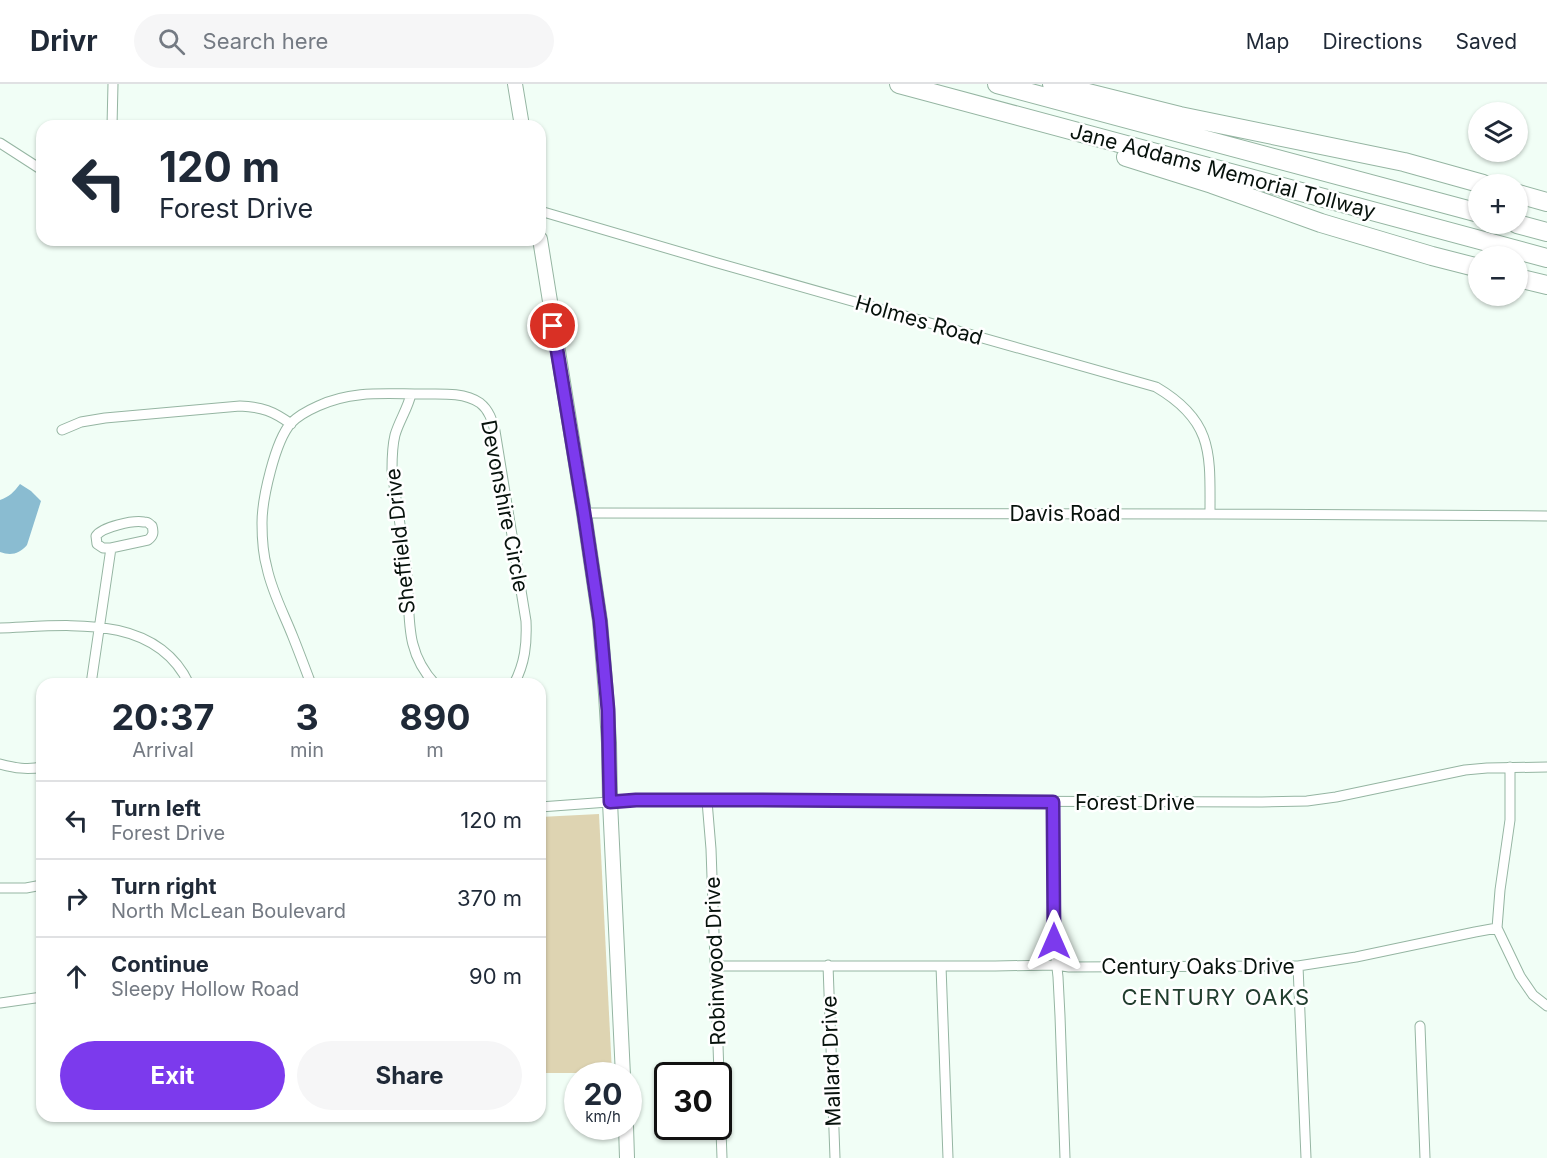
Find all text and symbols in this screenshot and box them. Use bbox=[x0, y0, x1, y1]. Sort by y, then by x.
search box bbox=[134, 14, 554, 68]
text: Drivr bbox=[30, 24, 98, 58]
icon: search bbox=[155, 25, 188, 58]
text: Search here bbox=[203, 28, 328, 54]
text: Map bbox=[1246, 29, 1289, 54]
text: Directions bbox=[1322, 29, 1423, 54]
text: Saved bbox=[1456, 29, 1517, 54]
map controls bbox=[1468, 102, 1528, 306]
button: layers bbox=[1468, 102, 1528, 162]
street label: Jane Addams Memorial Tollway bbox=[1068, 118, 1379, 224]
text: 120 m bbox=[159, 141, 280, 192]
icon: left bbox=[60, 144, 138, 222]
button: + bbox=[1468, 174, 1528, 234]
text: Forest Drive bbox=[159, 192, 313, 225]
button: − bbox=[1468, 246, 1528, 306]
street label: Holmes Road bbox=[852, 290, 986, 350]
pin bbox=[527, 300, 578, 351]
icon: arrive bbox=[536, 309, 569, 342]
street label: Devonshire Circle bbox=[476, 418, 534, 594]
street label: Sheffield Drive bbox=[380, 467, 420, 615]
street label: Davis Road bbox=[1009, 501, 1121, 526]
text: 20:37 bbox=[111, 695, 215, 739]
text: 3 bbox=[295, 695, 319, 739]
text: 890 bbox=[400, 695, 471, 739]
text: Arrival bbox=[132, 738, 194, 762]
text: min bbox=[290, 738, 324, 762]
text: m bbox=[426, 738, 444, 762]
street label: Forest Drive bbox=[1075, 790, 1195, 815]
text: Turn left bbox=[111, 795, 201, 821]
icon: left bbox=[60, 804, 93, 837]
text: 120 m bbox=[460, 807, 522, 833]
text: Forest Drive bbox=[111, 821, 225, 845]
text: Turn right bbox=[111, 873, 217, 899]
street label: Robinwood Drive bbox=[700, 876, 730, 1046]
icon: right bbox=[60, 882, 93, 915]
text: 370 m bbox=[457, 885, 522, 911]
text: North McLean Boulevard bbox=[111, 899, 346, 923]
position arrow bbox=[1022, 909, 1086, 973]
text: Continue bbox=[111, 951, 209, 977]
street label: Century Oaks Drive bbox=[1101, 954, 1295, 979]
icon: ahead bbox=[60, 960, 93, 993]
text: 90 m bbox=[469, 963, 522, 989]
text: Sleepy Hollow Road bbox=[111, 977, 299, 1001]
district label: CENTURY OAKS bbox=[1121, 984, 1311, 1010]
street label: Mallard Drive bbox=[816, 995, 846, 1127]
button: Exit bbox=[60, 1041, 285, 1110]
button: Share bbox=[297, 1041, 522, 1110]
speed limit sign: 30 bbox=[654, 1062, 732, 1140]
text: 20 bbox=[583, 1076, 623, 1112]
text: km/h bbox=[585, 1107, 621, 1126]

